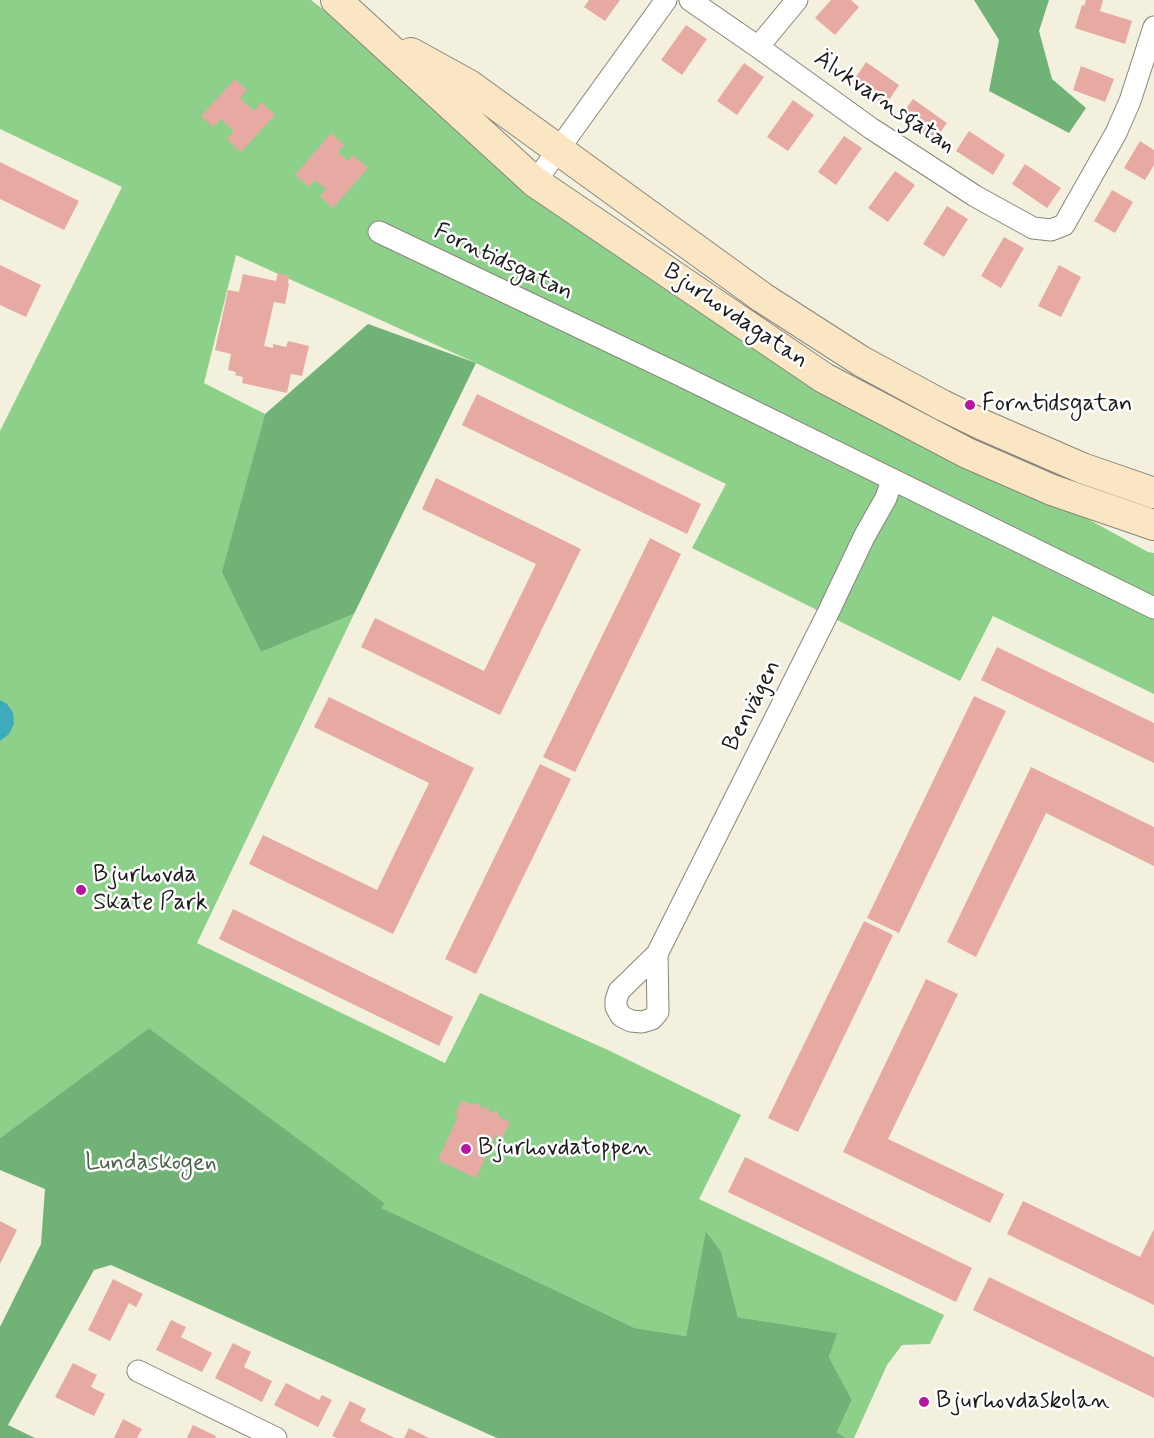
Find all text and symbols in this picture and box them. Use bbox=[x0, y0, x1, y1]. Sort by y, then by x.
street label: Älvkvarnsgatan bbox=[808, 45, 960, 161]
street label: Forntidsgatan bbox=[429, 218, 577, 308]
street label: Bjurhovdagatan bbox=[657, 258, 813, 376]
place label: Forntidsgatan bbox=[982, 391, 1133, 419]
marker: Forntidsgatan bbox=[963, 398, 977, 412]
street label: Benvägen bbox=[718, 656, 788, 756]
place label: Bjurhovda Skate Park bbox=[93, 862, 208, 918]
marker: Bjurhovda Skate Park bbox=[74, 883, 88, 897]
place label: Bjurhovdatoppen bbox=[478, 1135, 651, 1163]
marker: Bjurhovdatoppen bbox=[459, 1142, 473, 1156]
park label: Lundaskogen bbox=[85, 1150, 217, 1178]
place label: Bjurhovdaskolan bbox=[936, 1388, 1110, 1416]
marker: Bjurhovdaskolan bbox=[917, 1395, 931, 1409]

